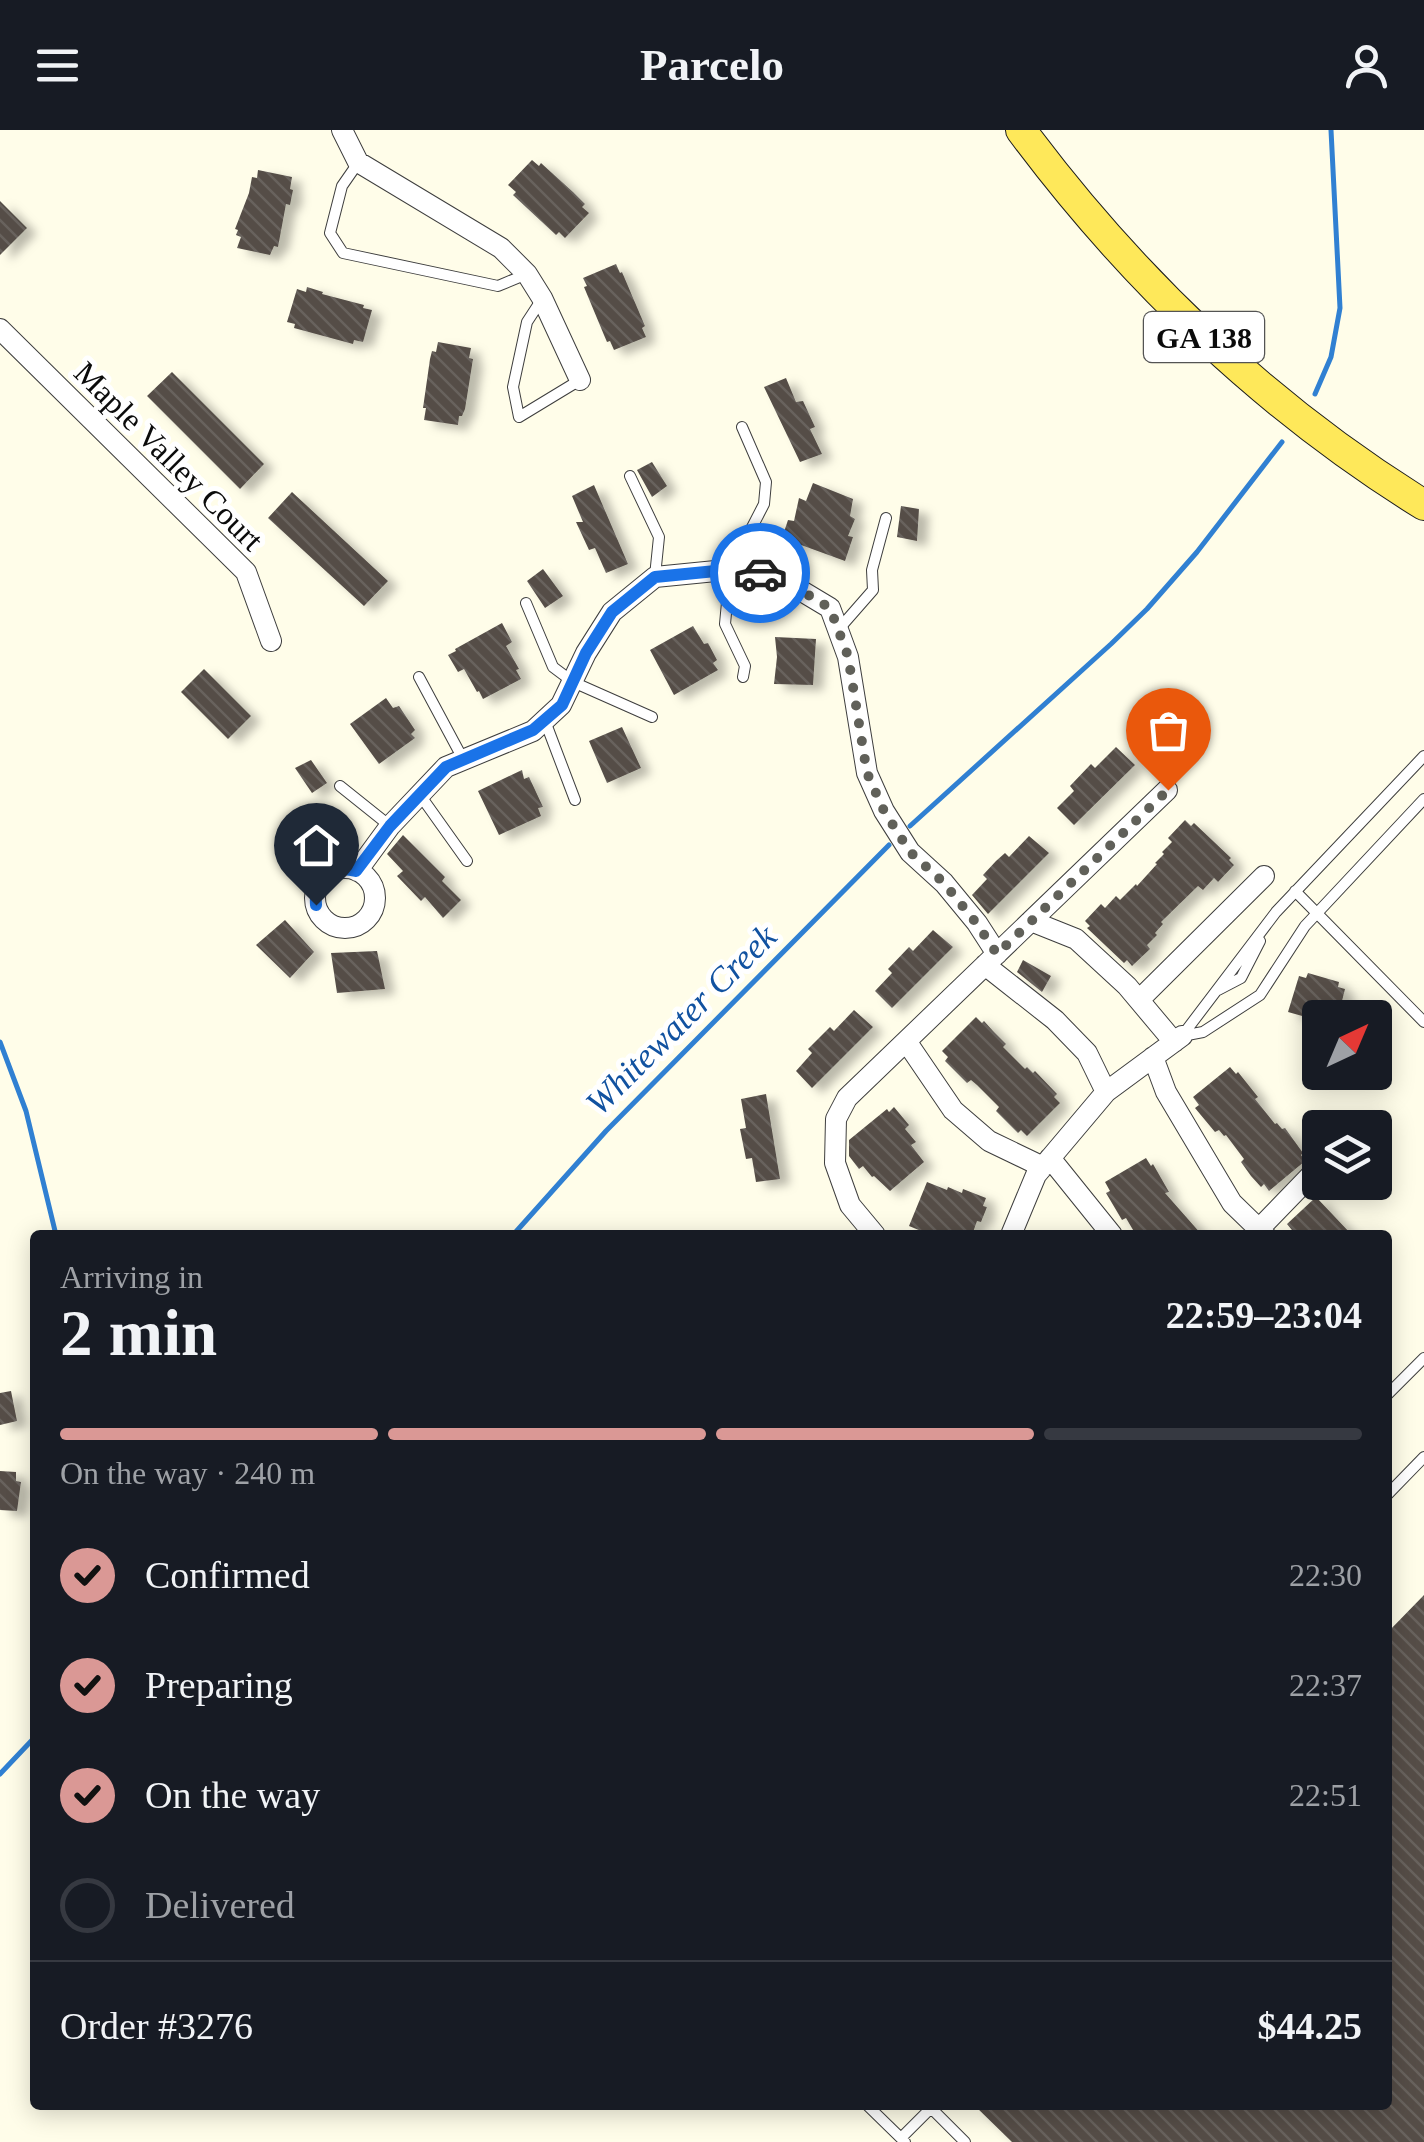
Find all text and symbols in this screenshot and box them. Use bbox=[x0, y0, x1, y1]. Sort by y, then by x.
icon: menu bbox=[30, 38, 85, 93]
icon: person bbox=[1339, 38, 1394, 93]
text: Parcelo bbox=[640, 40, 784, 90]
road number: GA 138 bbox=[1144, 312, 1264, 362]
street label: Maple Valley Court bbox=[67, 354, 271, 558]
courier bbox=[710, 523, 810, 623]
icon: car bbox=[733, 546, 788, 601]
pin bbox=[1126, 688, 1211, 791]
icon: bag bbox=[1141, 703, 1196, 758]
pin bbox=[274, 803, 359, 906]
icon: home bbox=[289, 818, 344, 873]
water label: Whitewater Creek bbox=[578, 916, 785, 1123]
north arrow bbox=[1302, 1000, 1392, 1090]
map controls bbox=[1302, 1000, 1392, 1200]
button: layers bbox=[1302, 1110, 1392, 1200]
text: Arriving in bbox=[60, 1259, 203, 1295]
text: 22:59–23:04 bbox=[1166, 1294, 1362, 1336]
text: 2 min bbox=[60, 1297, 217, 1369]
text: On the way · 240 m bbox=[60, 1455, 315, 1491]
icon: check bbox=[60, 1548, 115, 1603]
text: Confirmed bbox=[145, 1554, 310, 1596]
text: 22:30 bbox=[1289, 1557, 1362, 1593]
icon: check bbox=[60, 1658, 115, 1713]
text: Preparing bbox=[145, 1664, 293, 1706]
text: 22:37 bbox=[1289, 1667, 1362, 1703]
icon: check bbox=[60, 1768, 115, 1823]
text: On the way bbox=[145, 1774, 320, 1816]
text: 22:51 bbox=[1289, 1777, 1362, 1813]
text: Delivered bbox=[145, 1884, 295, 1926]
text: Order #3276 bbox=[60, 2005, 253, 2047]
text: $44.25 bbox=[1258, 2005, 1362, 2047]

